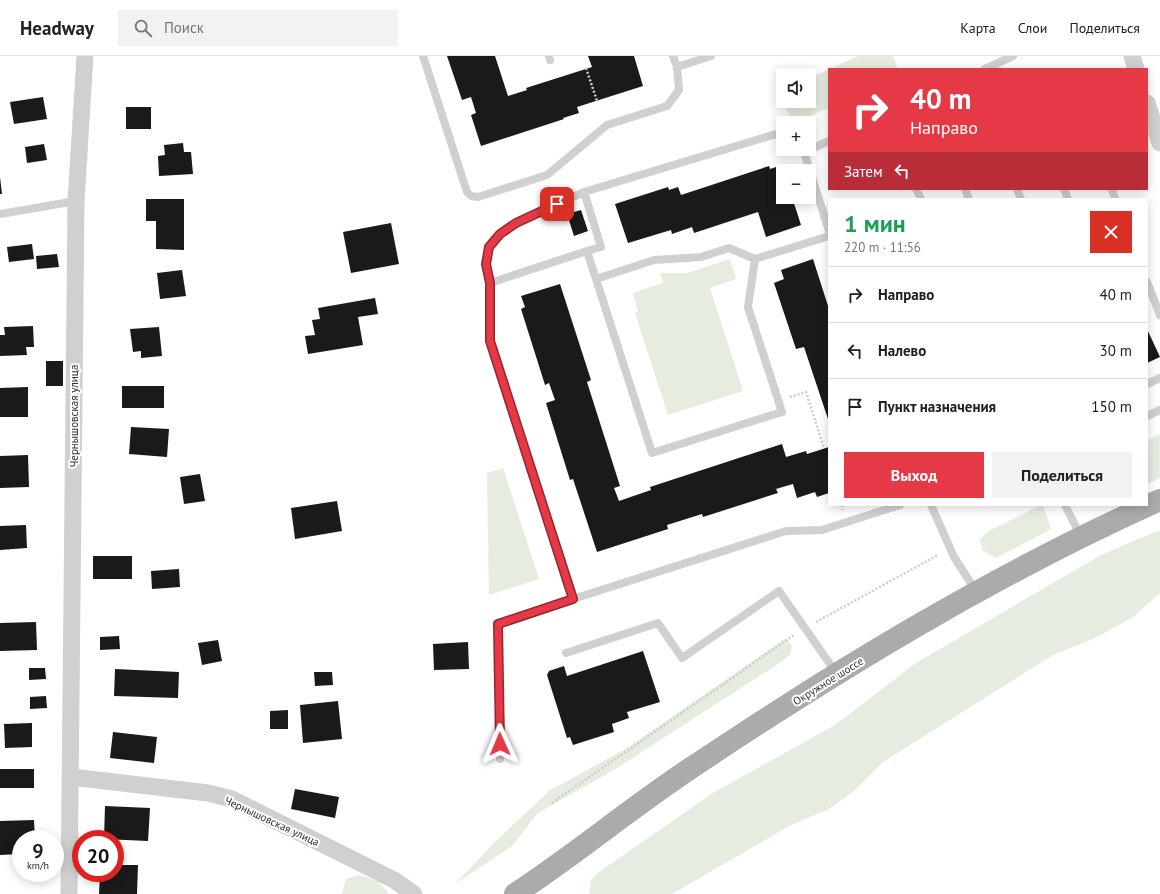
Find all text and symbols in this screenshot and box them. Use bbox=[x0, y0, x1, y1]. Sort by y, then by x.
search box bbox=[118, 10, 398, 46]
text: Headway bbox=[20, 16, 94, 40]
icon: search bbox=[132, 17, 154, 39]
text: Поиск bbox=[164, 18, 204, 37]
text: Карта bbox=[960, 19, 996, 37]
text: Слои bbox=[1018, 19, 1047, 37]
text: Поделиться bbox=[1069, 19, 1140, 37]
map controls bbox=[776, 68, 816, 204]
button: sound bbox=[776, 68, 816, 108]
text: 40 m bbox=[910, 80, 971, 117]
icon: right bbox=[844, 84, 896, 136]
button: + bbox=[776, 116, 816, 156]
text: Направо bbox=[910, 116, 978, 139]
icon: left bbox=[891, 160, 913, 182]
text: Затем bbox=[844, 162, 883, 181]
button: − bbox=[776, 164, 816, 204]
pin bbox=[540, 187, 574, 221]
icon: arrive bbox=[546, 193, 568, 215]
text: 1 мин bbox=[844, 208, 906, 239]
button: close bbox=[1090, 211, 1132, 253]
text: 220 m · 11:56 bbox=[844, 239, 921, 256]
icon: right bbox=[844, 284, 866, 306]
text: Направо bbox=[878, 285, 934, 304]
text: 40 m bbox=[1099, 285, 1132, 304]
icon: left bbox=[844, 340, 866, 362]
text: Налево bbox=[878, 341, 926, 360]
text: 30 m bbox=[1099, 341, 1132, 360]
street label: Чернышовская улица bbox=[67, 365, 81, 467]
icon: arrive bbox=[844, 396, 866, 418]
text: Пункт назначения bbox=[878, 397, 996, 416]
text: 150 m bbox=[1091, 397, 1132, 416]
button: Выход bbox=[844, 452, 984, 498]
button: Поделиться bbox=[992, 452, 1132, 498]
street label: Окружное шоссе bbox=[790, 654, 866, 708]
position arrow bbox=[479, 723, 521, 765]
street label: Чернышовская улица bbox=[222, 793, 322, 849]
speed limit sign: 20 bbox=[72, 830, 124, 882]
text: 9 bbox=[32, 838, 44, 864]
text: km/h bbox=[27, 859, 49, 872]

